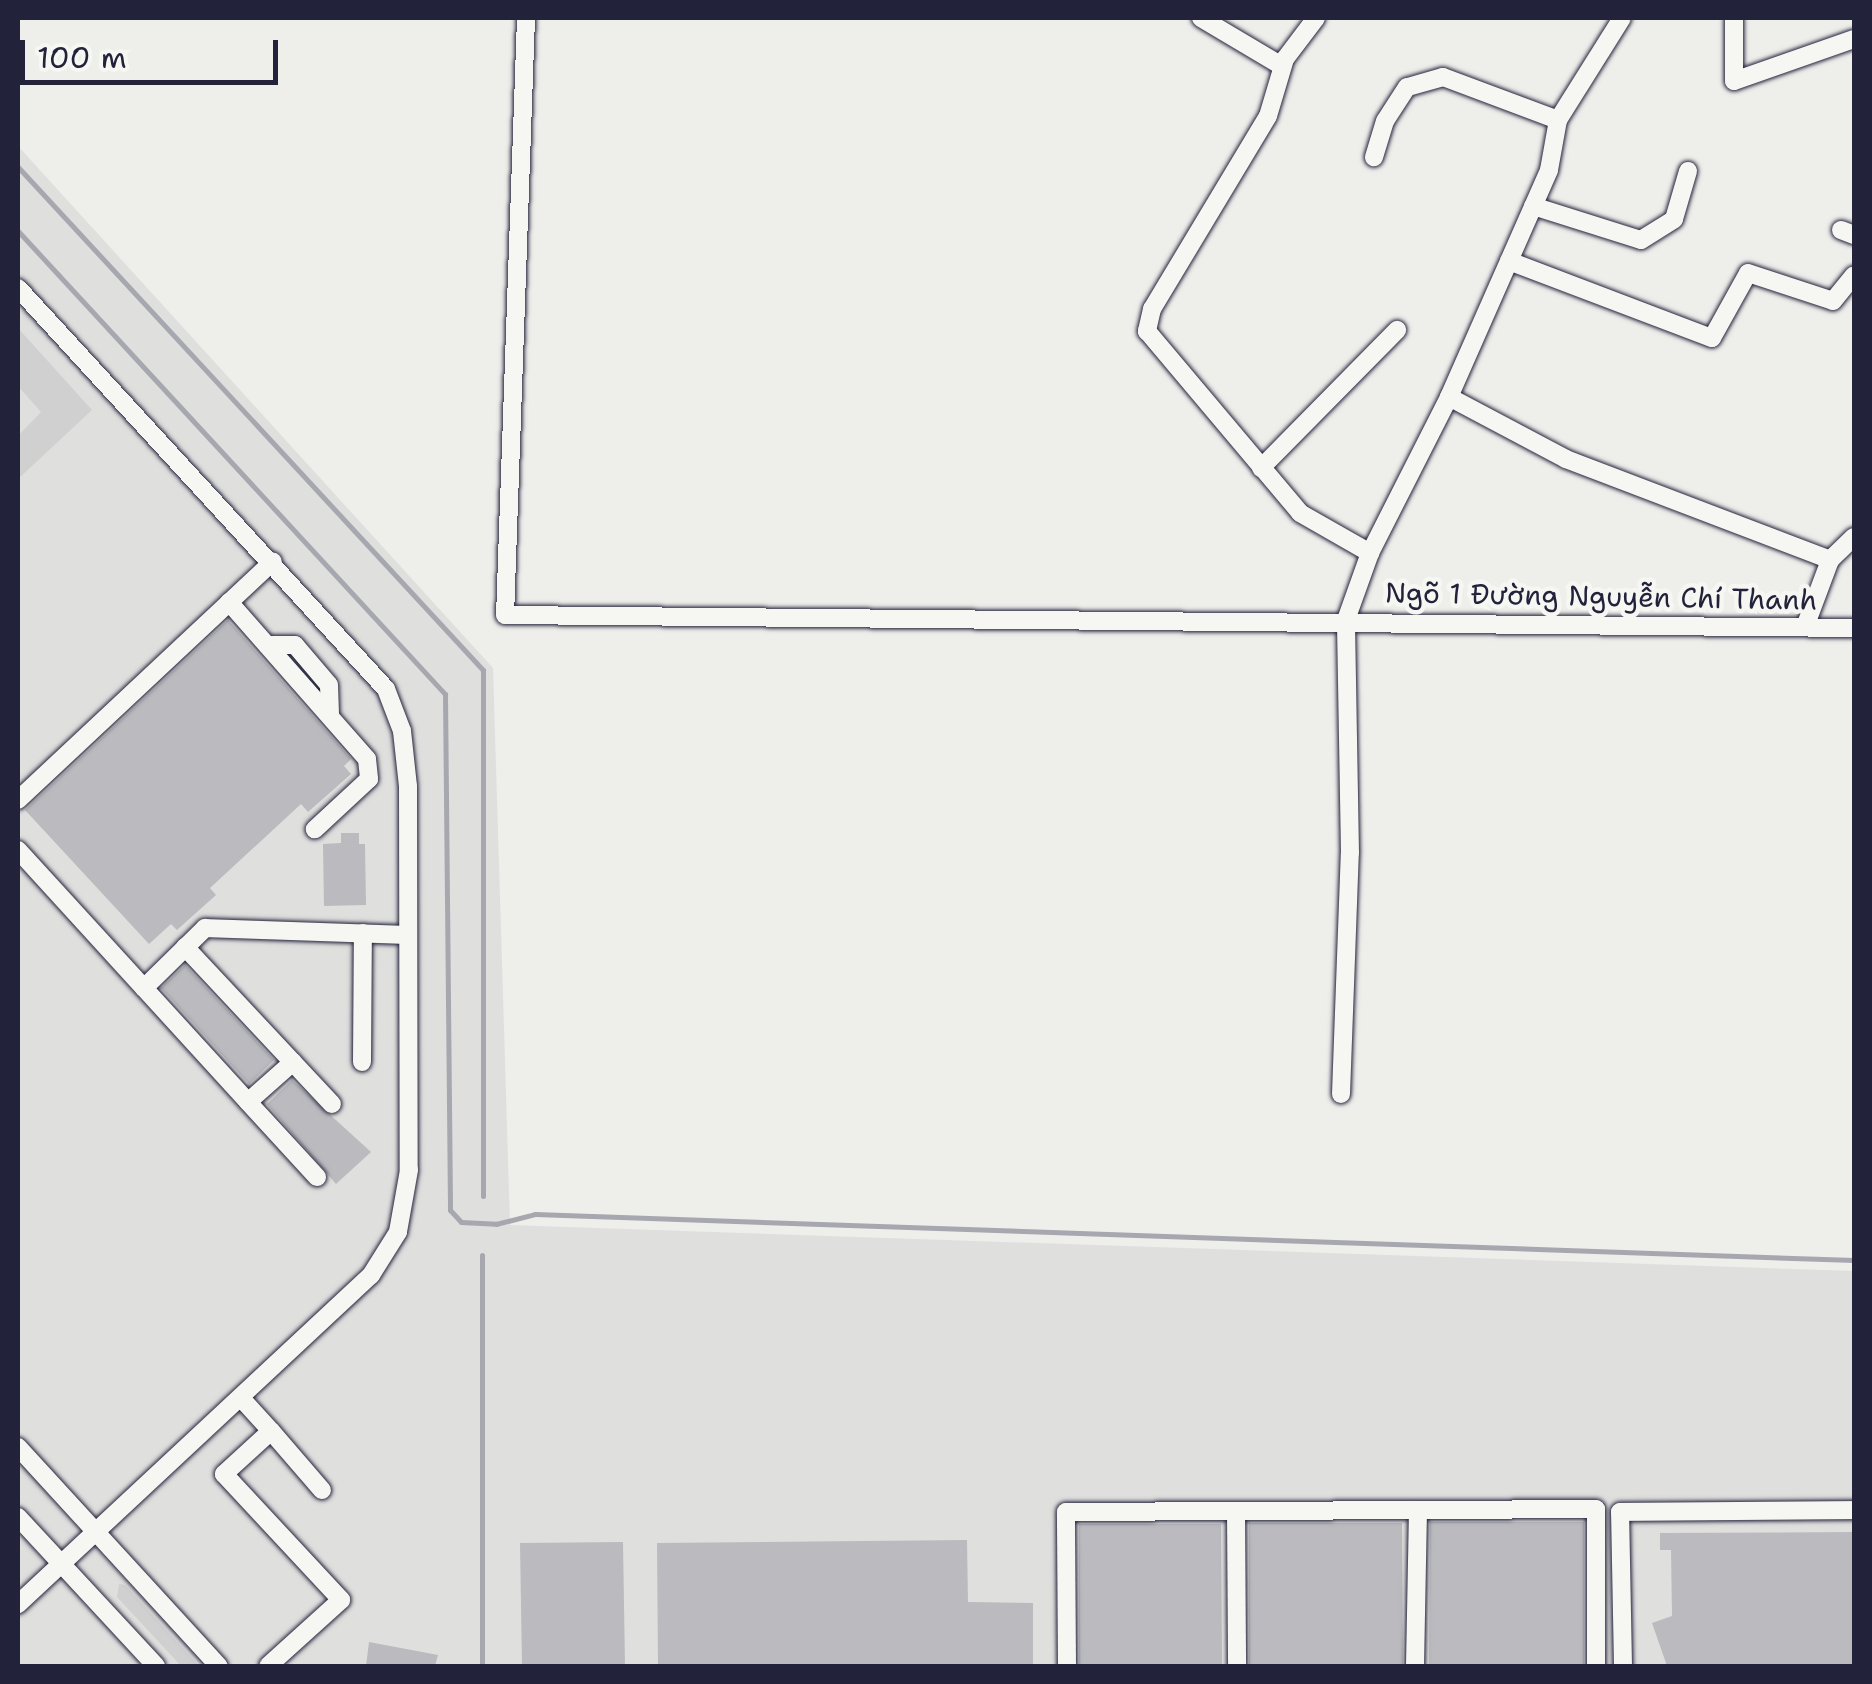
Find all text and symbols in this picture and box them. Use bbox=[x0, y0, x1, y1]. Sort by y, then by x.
scale bar bbox=[25, 20, 282, 82]
text: 100 m bbox=[37, 37, 127, 78]
street label: Ngõ 1 Đường Nguyễn Chí Thanh bbox=[1385, 575, 1817, 617]

